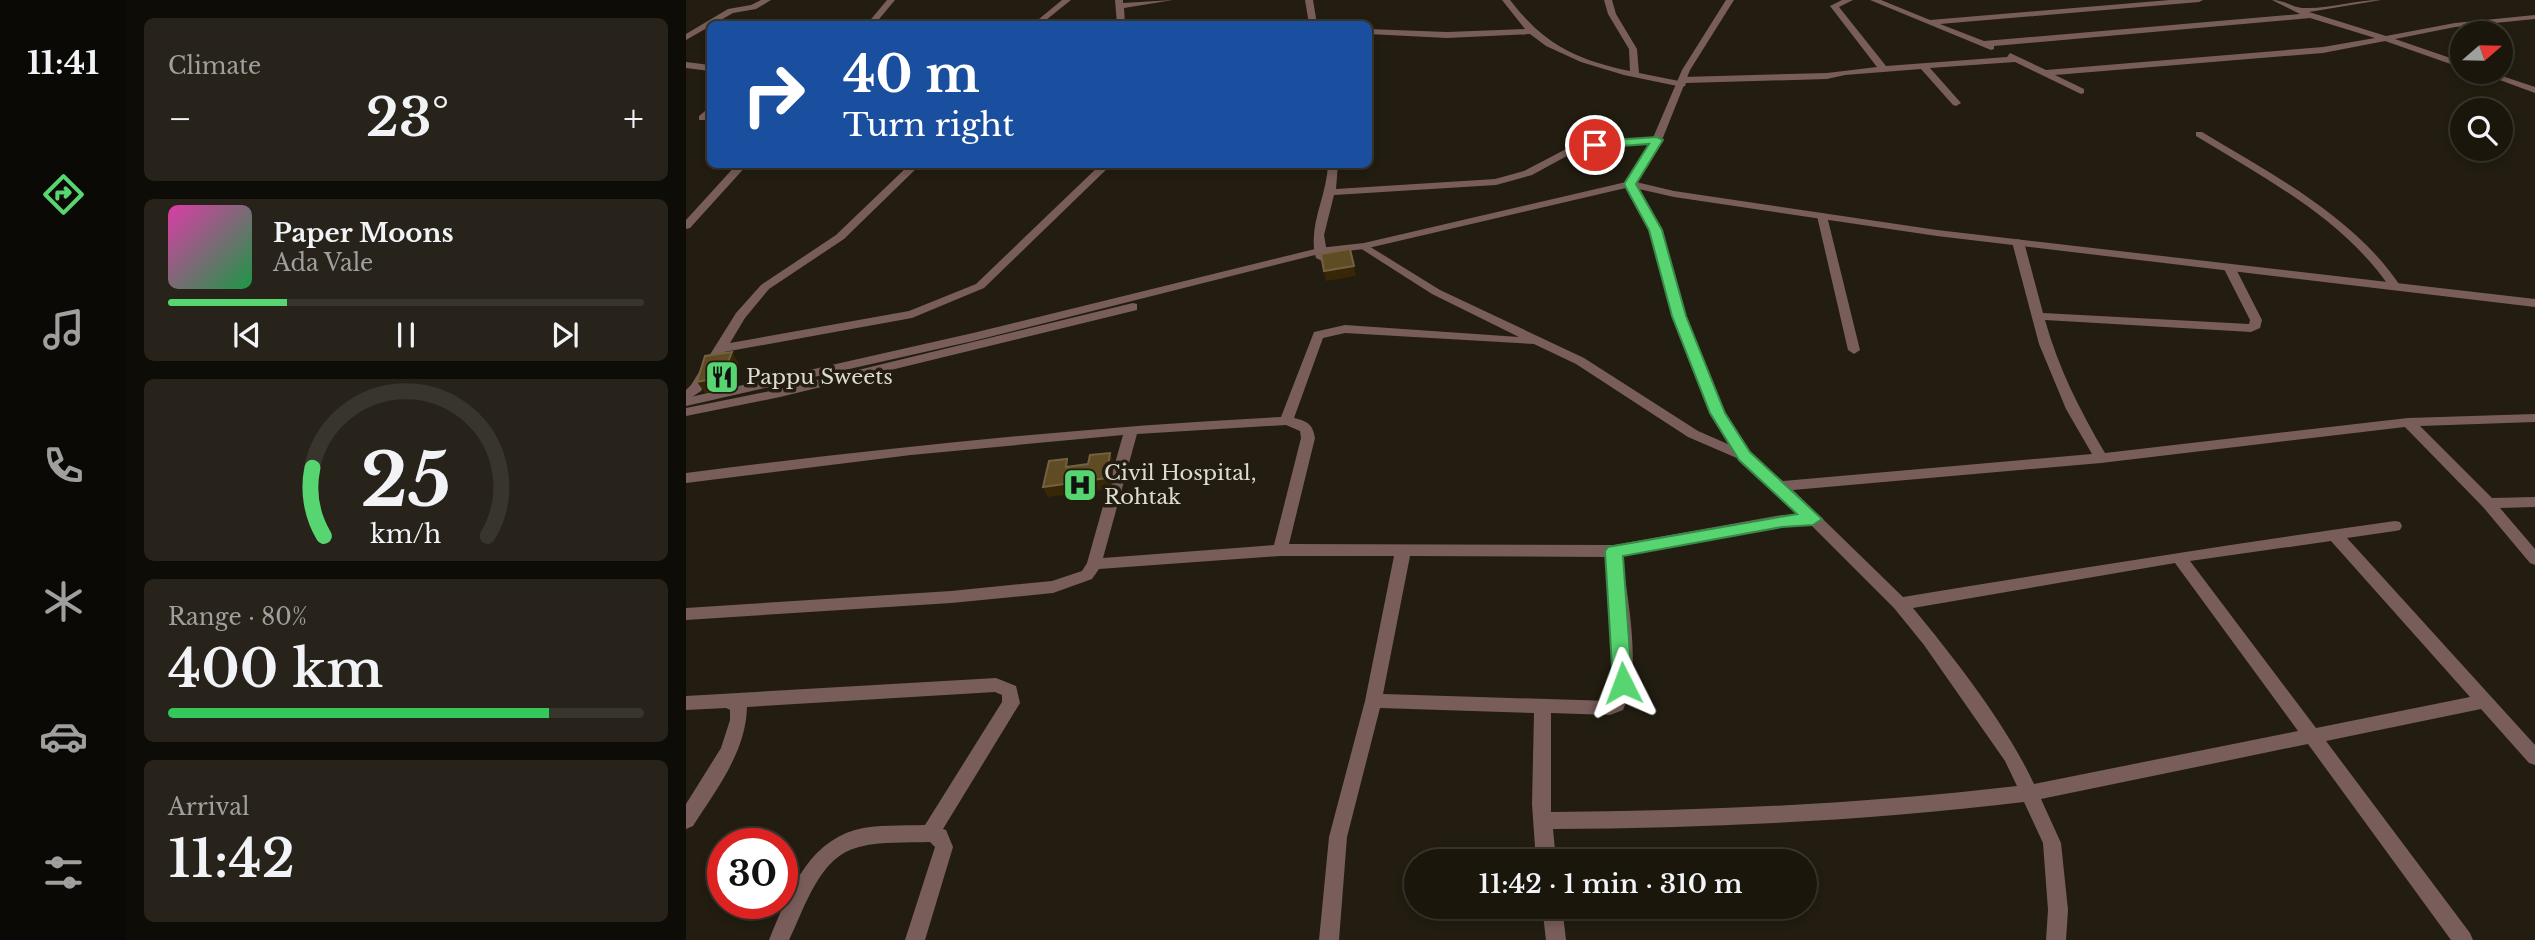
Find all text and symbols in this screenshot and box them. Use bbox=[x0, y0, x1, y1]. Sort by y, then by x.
north arrow bbox=[2450, 21, 2513, 84]
map controls bbox=[2450, 21, 2513, 161]
text: 11:41 bbox=[27, 43, 99, 83]
text: 40 m bbox=[843, 44, 980, 105]
icon: right bbox=[728, 49, 819, 140]
text: Climate bbox=[168, 52, 261, 80]
text: 23° bbox=[366, 86, 449, 150]
text: − bbox=[168, 95, 192, 142]
text: + bbox=[623, 95, 644, 142]
button: search bbox=[2450, 98, 2513, 161]
text: Turn right bbox=[843, 105, 1014, 145]
pin bbox=[1565, 115, 1625, 175]
icon: arrive bbox=[1576, 126, 1614, 164]
icon: directions bbox=[39, 170, 88, 219]
text: Paper Moons bbox=[273, 217, 454, 249]
text: Ada Vale bbox=[273, 249, 373, 277]
icon: music bbox=[39, 305, 88, 354]
icon: previous bbox=[228, 316, 266, 354]
icon: pause bbox=[387, 316, 425, 354]
icon: next bbox=[546, 316, 584, 354]
restaurant icon: Pappu Sweets bbox=[703, 358, 741, 396]
place label: Pappu Sweets bbox=[746, 364, 893, 390]
text: 25 bbox=[361, 435, 451, 526]
icon: phone bbox=[39, 441, 88, 490]
place label: Civil Hospital, Rohtak bbox=[1104, 460, 1256, 510]
hospital icon: Civil Hospital, Rohtak bbox=[1061, 466, 1099, 504]
text: km/h bbox=[371, 519, 441, 550]
icon: climate bbox=[39, 577, 88, 626]
text: Range · 80% bbox=[168, 603, 307, 631]
text: 400 km bbox=[168, 637, 383, 701]
position arrow bbox=[1586, 646, 1660, 720]
icon: car bbox=[39, 712, 88, 761]
text: Arrival bbox=[168, 793, 249, 821]
text: 11:42 bbox=[168, 827, 295, 891]
speed limit sign: 30 bbox=[707, 828, 798, 919]
icon: filters bbox=[39, 848, 88, 897]
text: 11:42 · 1 min · 310 m bbox=[1478, 868, 1743, 900]

